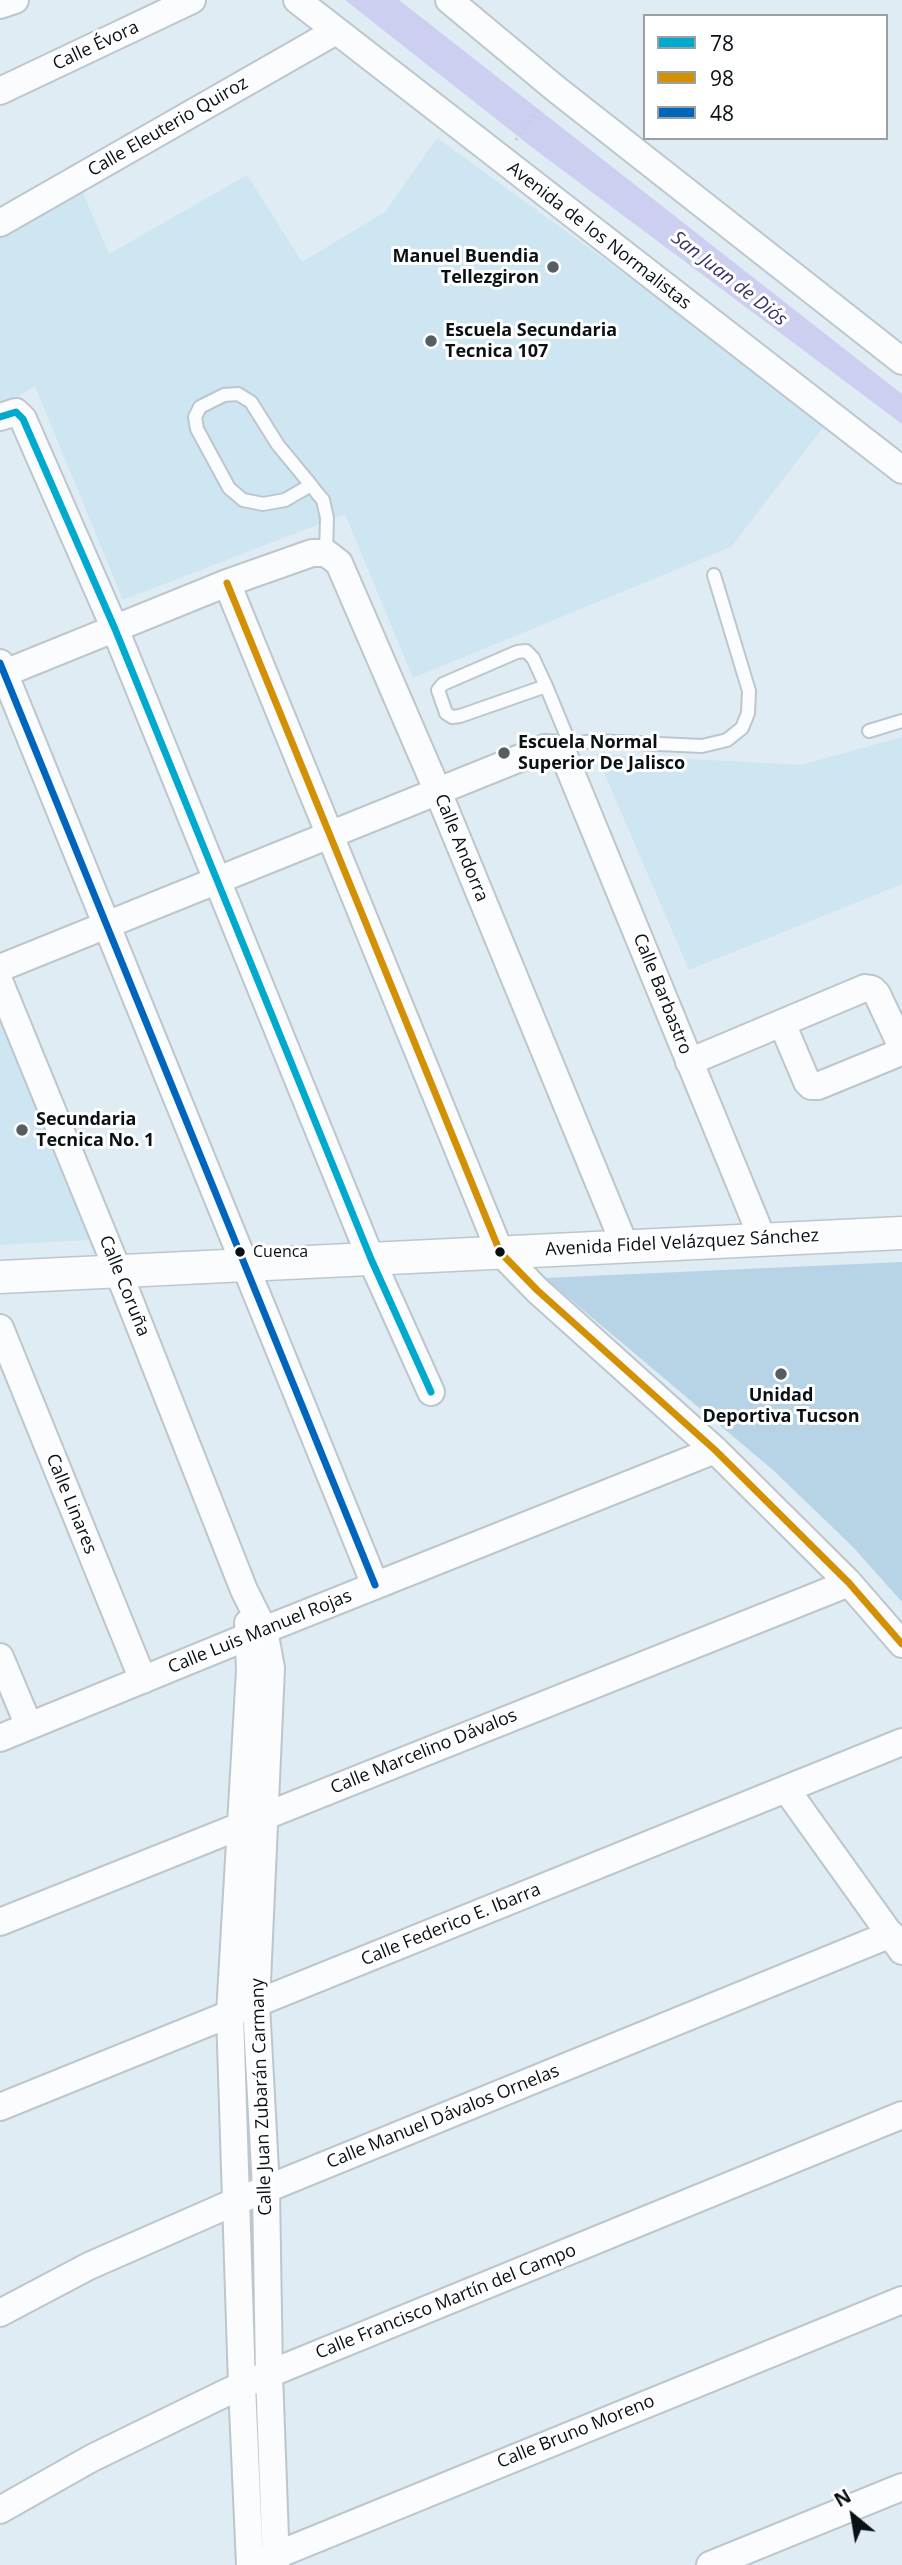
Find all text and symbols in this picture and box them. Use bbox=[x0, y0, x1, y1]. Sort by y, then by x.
legend bbox=[643, 14, 888, 140]
street label: Calle Évora bbox=[50, 17, 142, 75]
text: 78 bbox=[710, 29, 734, 57]
text: 98 bbox=[710, 64, 734, 92]
street label: Calle Eleuterio Quiroz bbox=[84, 72, 252, 182]
text: 48 bbox=[710, 99, 734, 127]
street label: Avenida de los Normalistas bbox=[503, 158, 695, 314]
water label: San Juan de Diós bbox=[667, 227, 791, 331]
place label: Manuel Buendia Tellezgiron bbox=[393, 246, 539, 288]
marker: Manuel Buendia Tellezgiron bbox=[545, 259, 561, 275]
place label: Escuela Secundaria Tecnica 107 bbox=[445, 320, 617, 362]
marker: Escuela Secundaria Tecnica 107 bbox=[423, 333, 439, 349]
place label: Escuela Normal Superior De Jalisco bbox=[518, 732, 685, 774]
marker: Escuela Normal Superior De Jalisco bbox=[496, 745, 512, 761]
street label: Calle Andorra bbox=[430, 791, 492, 905]
street label: Calle Barbastro bbox=[628, 930, 696, 1058]
place label: Secundaria Tecnica No. 1 bbox=[36, 1109, 154, 1152]
marker: Secundaria Tecnica No. 1 bbox=[14, 1122, 30, 1138]
street label: Avenida Fidel Velázquez Sánchez bbox=[545, 1225, 819, 1261]
street label: Calle Coruña bbox=[94, 1232, 154, 1340]
place label: Cuenca bbox=[253, 1242, 308, 1262]
marker: Cuenca bbox=[233, 1245, 247, 1259]
unlabelled marker bbox=[493, 1245, 507, 1259]
marker: Unidad Deportiva Tucson bbox=[773, 1366, 789, 1382]
place label: Unidad Deportiva Tucson bbox=[702, 1385, 860, 1428]
street label: Calle Linares bbox=[41, 1451, 101, 1557]
street label: Calle Luis Manuel Rojas bbox=[165, 1585, 355, 1679]
street label: Calle Marcelino Dávalos bbox=[328, 1705, 520, 1799]
street label: Calle Federico E. Ibarra bbox=[358, 1879, 544, 1971]
street label: Calle Juan Zubarán Carmany bbox=[247, 1978, 277, 2216]
street label: Calle Manuel Dávalos Ornelas bbox=[323, 2060, 563, 2174]
street label: Calle Francisco Martín del Campo bbox=[313, 2240, 579, 2364]
street label: Calle Bruno Moreno bbox=[494, 2390, 658, 2474]
north arrow bbox=[818, 2481, 888, 2551]
text: N bbox=[829, 2483, 856, 2513]

